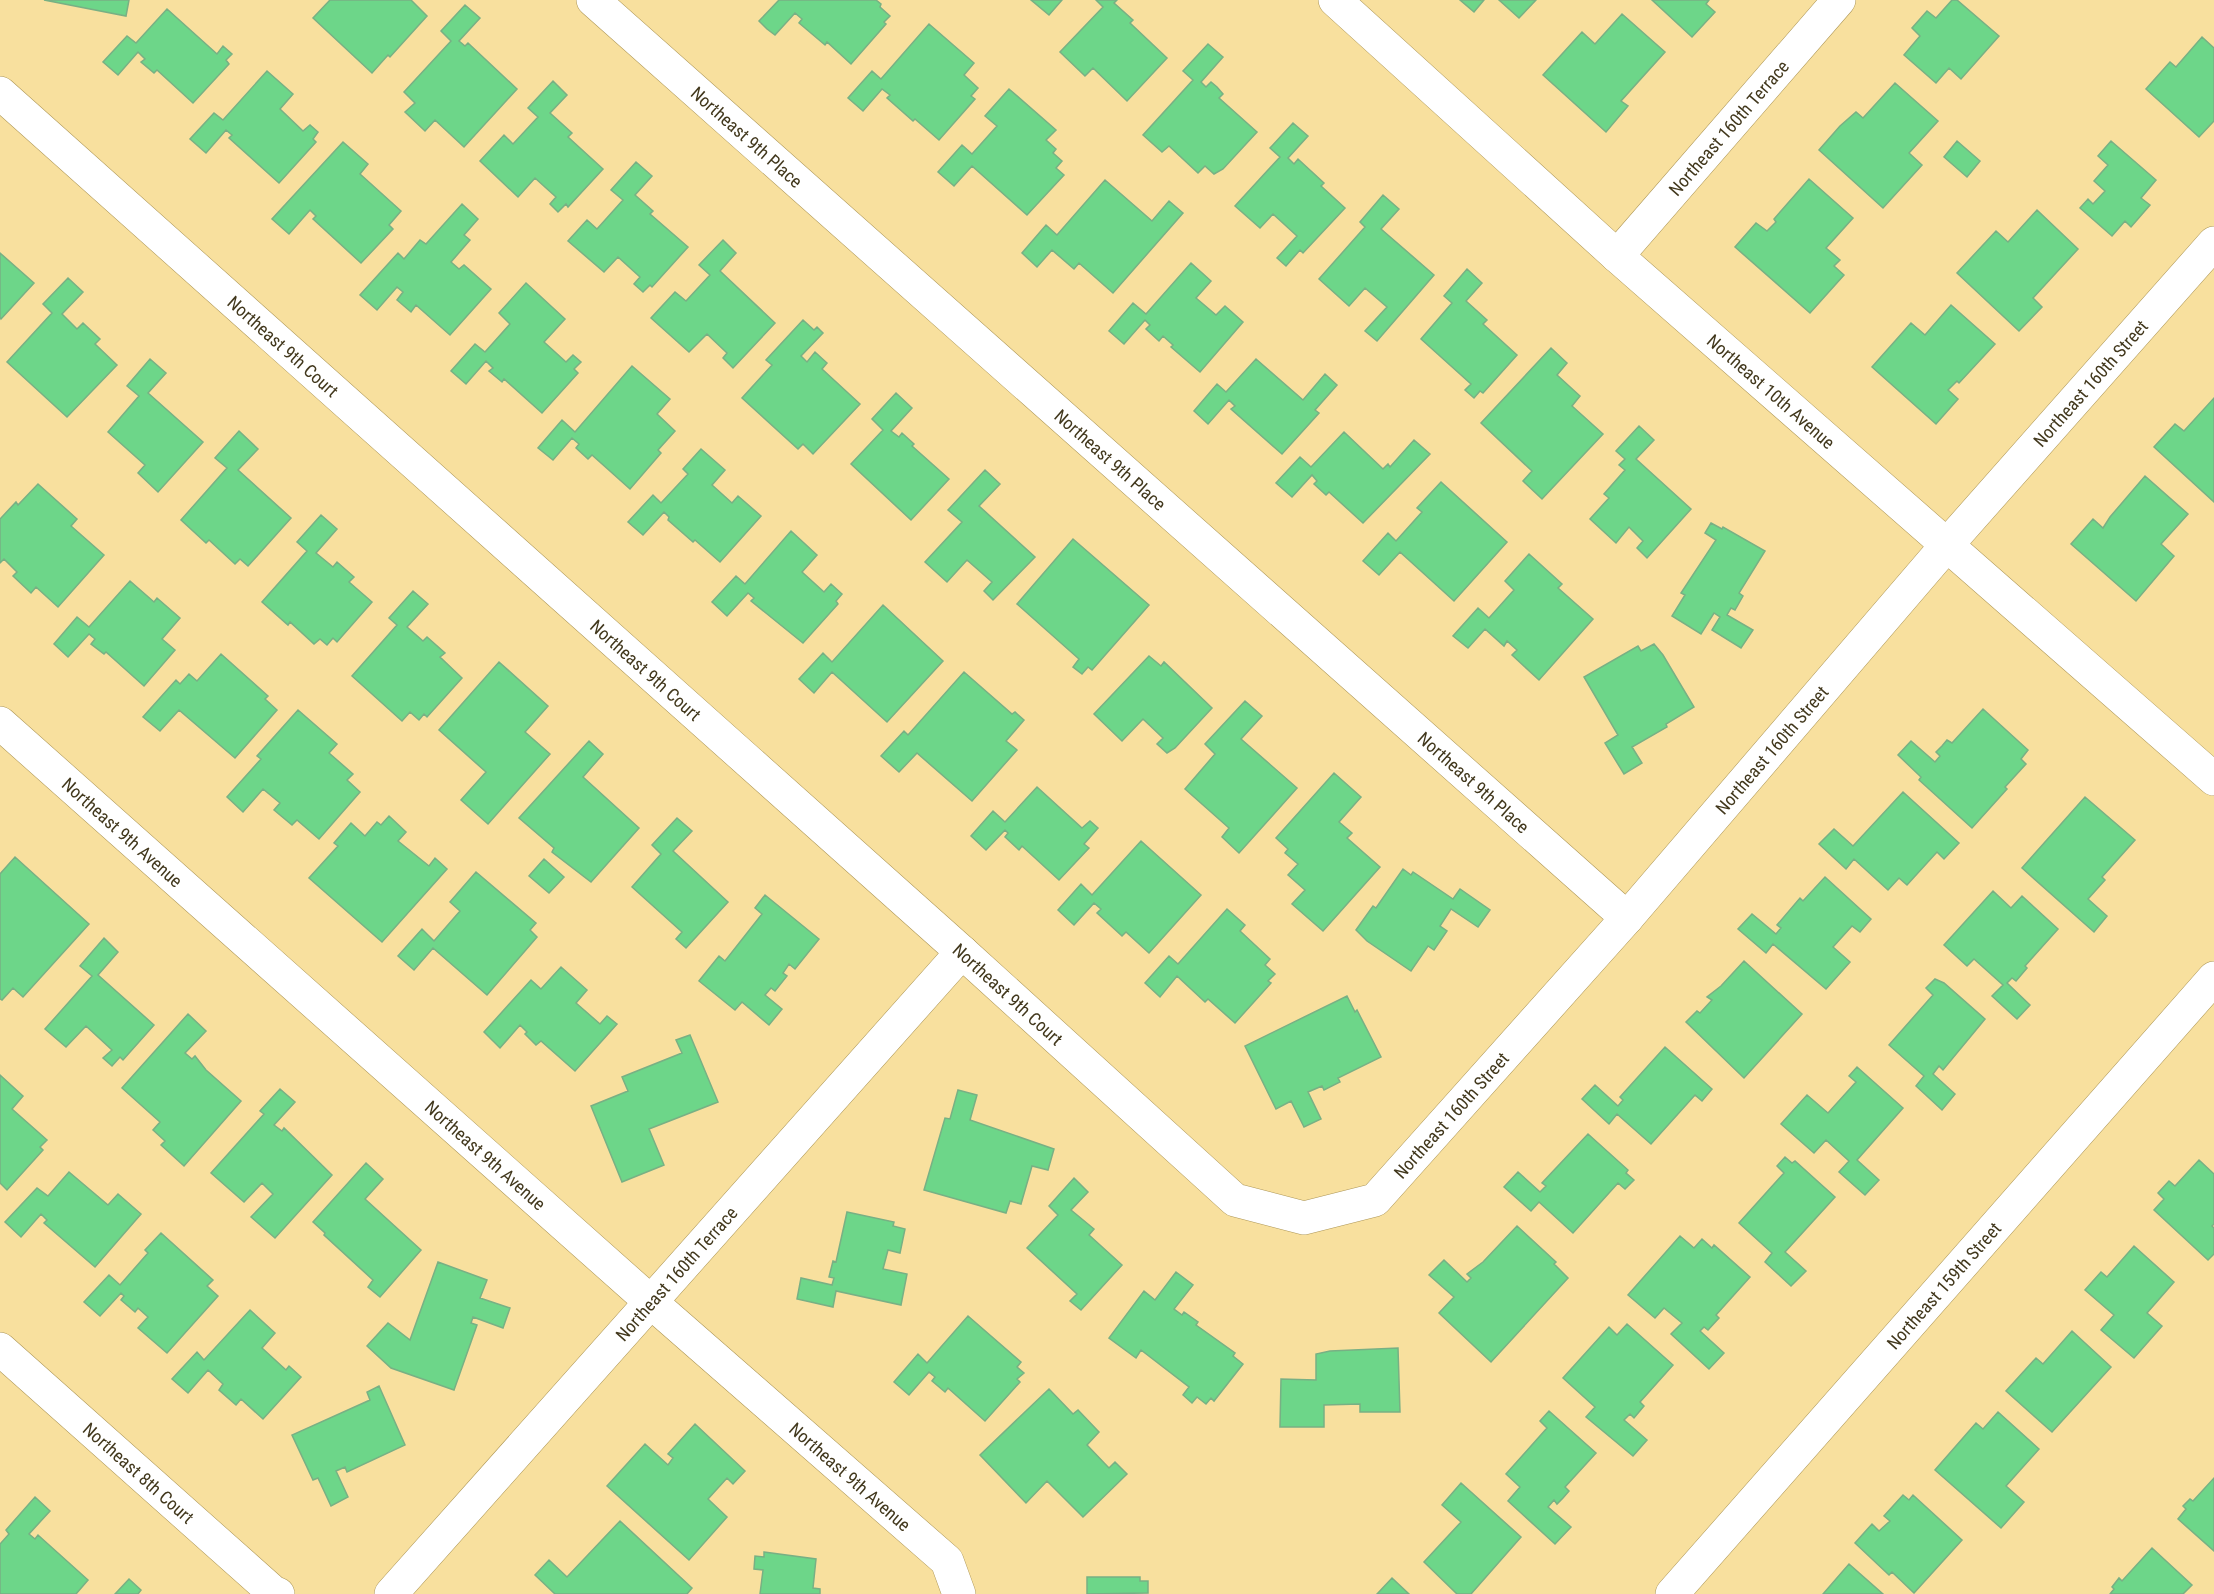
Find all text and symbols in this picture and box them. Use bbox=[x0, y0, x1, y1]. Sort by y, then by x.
street label: Northeast 160th Terrace bbox=[1664, 56, 1793, 200]
street label: Northeast 9th Place bbox=[687, 82, 807, 192]
street label: Northeast 9th Court bbox=[224, 291, 343, 401]
street label: Northeast 160th Street bbox=[2029, 315, 2152, 451]
street label: Northeast 10th Avenue bbox=[1703, 330, 1839, 453]
street label: Northeast 9th Place bbox=[1051, 405, 1170, 514]
street label: Northeast 9th Court bbox=[586, 615, 706, 725]
street label: Northeast 160th Street bbox=[1711, 681, 1832, 818]
street label: Northeast 9th Place bbox=[1414, 727, 1534, 837]
street label: Northeast 9th Avenue bbox=[58, 773, 187, 891]
street label: Northeast 9th Court bbox=[949, 939, 1067, 1049]
street label: Northeast 160th Street bbox=[1389, 1048, 1513, 1182]
street label: Northeast 9th Avenue bbox=[421, 1096, 550, 1214]
street label: Northeast 160th Terrace bbox=[611, 1202, 741, 1345]
street label: Northeast 159th Street bbox=[1882, 1218, 2005, 1353]
street label: Northeast 8th Court bbox=[79, 1418, 199, 1527]
street label: Northeast 9th Avenue bbox=[785, 1418, 915, 1535]

